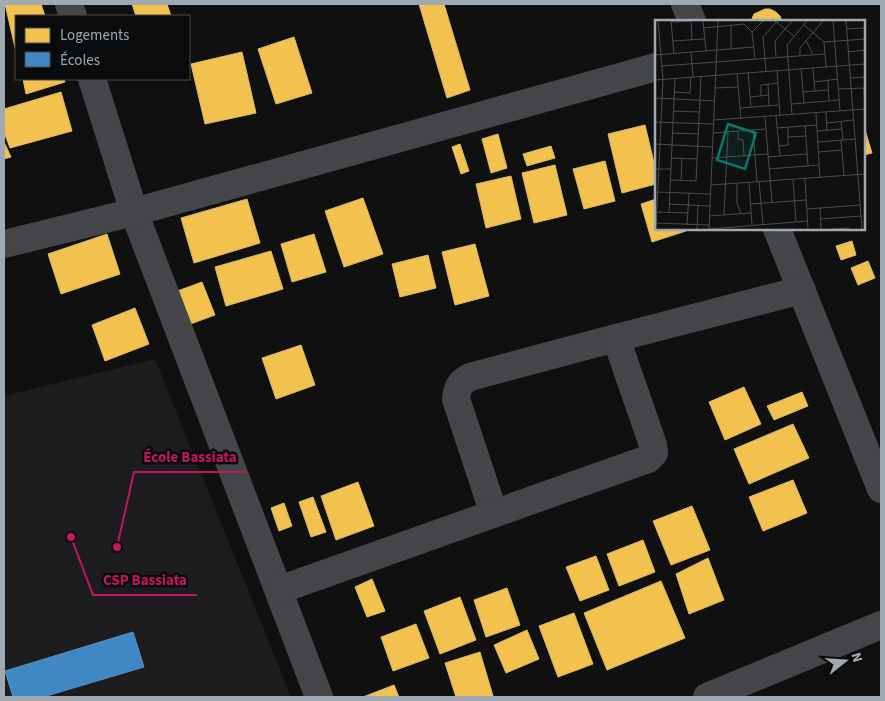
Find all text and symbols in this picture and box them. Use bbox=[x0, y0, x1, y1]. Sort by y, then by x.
legend bbox=[15, 15, 190, 80]
inset map bbox=[655, 20, 865, 230]
text: Logements bbox=[60, 25, 129, 46]
text: Écoles bbox=[60, 50, 100, 71]
callout: École Bassiata bbox=[134, 442, 247, 472]
text: École Bassiata bbox=[143, 447, 237, 468]
callout: CSP Bassiata bbox=[93, 565, 197, 595]
text: CSP Bassiata bbox=[103, 570, 187, 591]
north arrow bbox=[820, 636, 870, 686]
text: N bbox=[846, 650, 867, 665]

